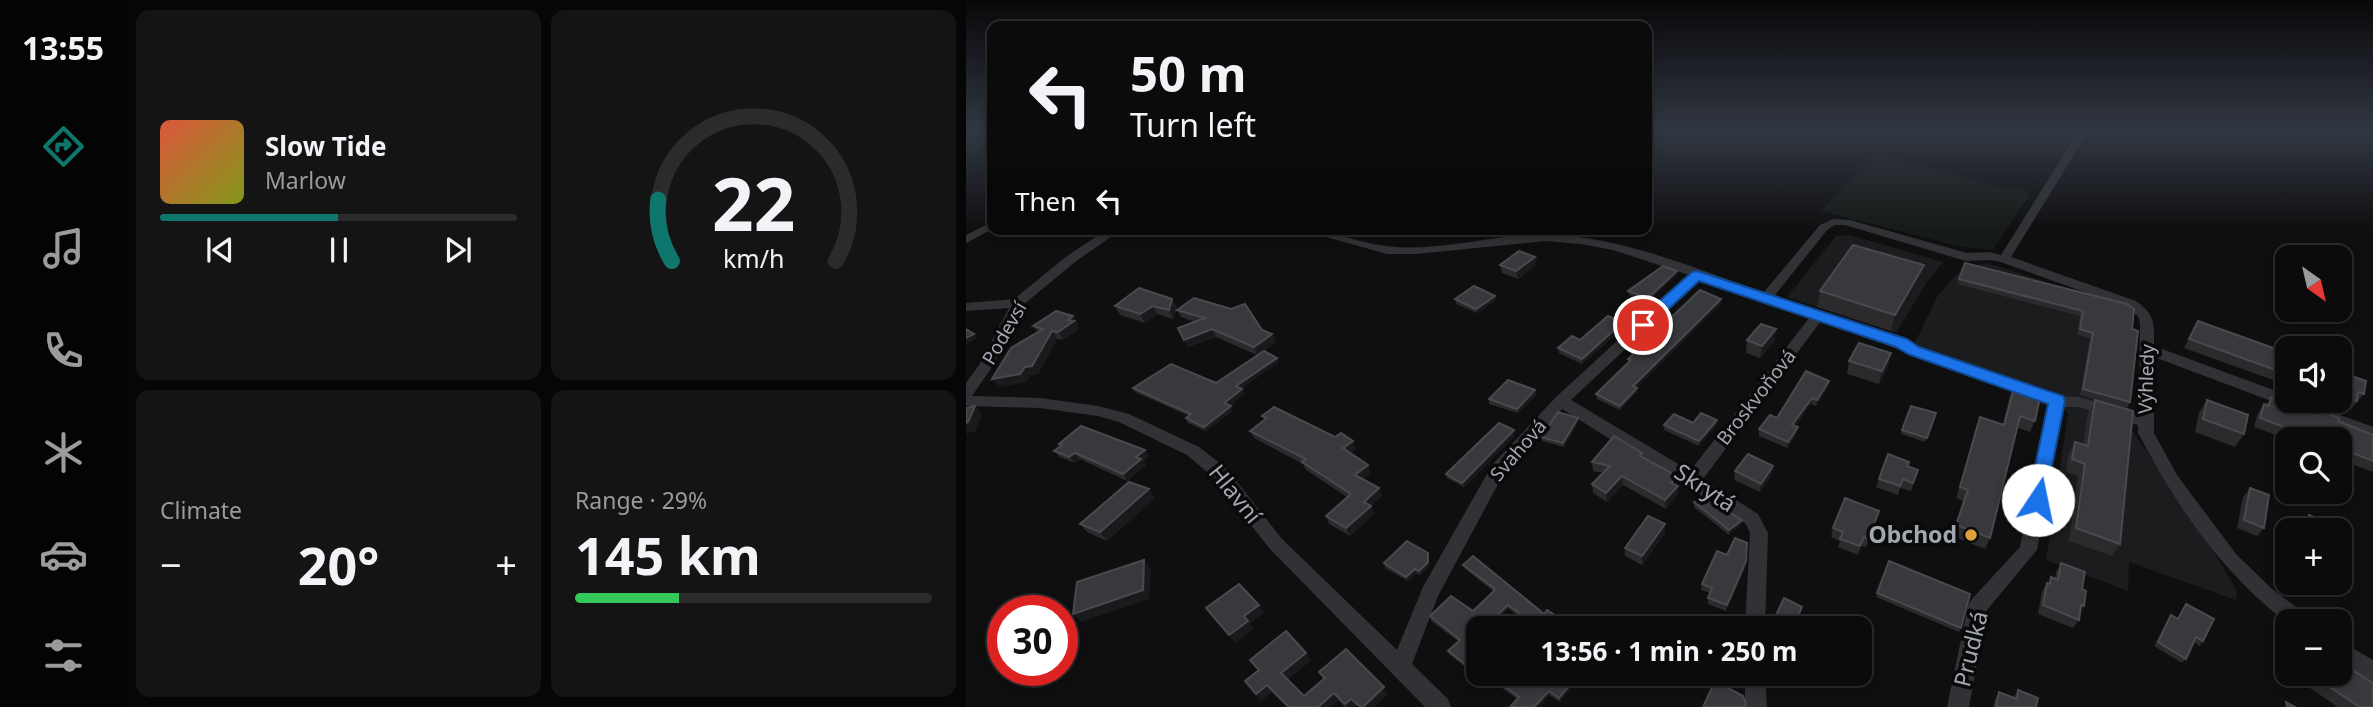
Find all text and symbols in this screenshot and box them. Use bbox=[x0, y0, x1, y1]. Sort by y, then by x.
text: 13:55 bbox=[22, 26, 104, 69]
text: 50 m bbox=[1130, 40, 1247, 106]
icon: left bbox=[1015, 49, 1106, 140]
text: Turn left bbox=[1130, 103, 1256, 146]
icon: directions bbox=[39, 122, 88, 171]
text: Slow Tide bbox=[265, 128, 387, 164]
text: 22 bbox=[712, 153, 795, 252]
text: Marlow bbox=[265, 164, 346, 196]
icon: left bbox=[1090, 182, 1128, 220]
text: Then bbox=[1015, 183, 1076, 219]
icon: music bbox=[39, 224, 88, 273]
icon: previous bbox=[201, 231, 239, 269]
icon: pause bbox=[320, 231, 358, 269]
icon: next bbox=[439, 231, 477, 269]
text: km/h bbox=[723, 241, 784, 275]
north arrow bbox=[2275, 245, 2352, 322]
map controls bbox=[2275, 245, 2352, 686]
pin bbox=[1613, 295, 1673, 355]
street label: Podevsí bbox=[976, 296, 1033, 369]
icon: arrive bbox=[1624, 306, 1662, 344]
icon: phone bbox=[39, 326, 88, 375]
button: sound bbox=[2275, 336, 2352, 413]
street label: Výhledy bbox=[2132, 343, 2160, 414]
street label: Broskvoňová bbox=[1710, 344, 1802, 450]
street label: Svahová bbox=[1484, 414, 1552, 486]
button: search bbox=[2275, 427, 2352, 504]
icon: climate bbox=[39, 428, 88, 477]
street label: Skrytá bbox=[1669, 455, 1743, 519]
street label: Hlavní bbox=[1202, 457, 1270, 531]
position arrow bbox=[2001, 463, 2075, 537]
text: Range · 29% bbox=[575, 484, 707, 516]
text: Climate bbox=[160, 494, 242, 526]
place label: Obchod bbox=[1869, 518, 1957, 550]
button: + bbox=[2275, 518, 2352, 595]
text: 145 km bbox=[575, 519, 761, 590]
marker: Obchod bbox=[1963, 527, 1979, 543]
text: 20° bbox=[298, 529, 379, 600]
icon: car bbox=[39, 530, 88, 579]
text: − bbox=[160, 538, 182, 590]
text: + bbox=[495, 538, 517, 590]
speed limit sign: 30 bbox=[987, 595, 1078, 686]
street label: Prudká bbox=[1945, 608, 1995, 690]
button: − bbox=[2275, 609, 2352, 686]
icon: filters bbox=[39, 631, 88, 680]
text: 13:56 · 1 min · 250 m bbox=[1541, 633, 1797, 669]

